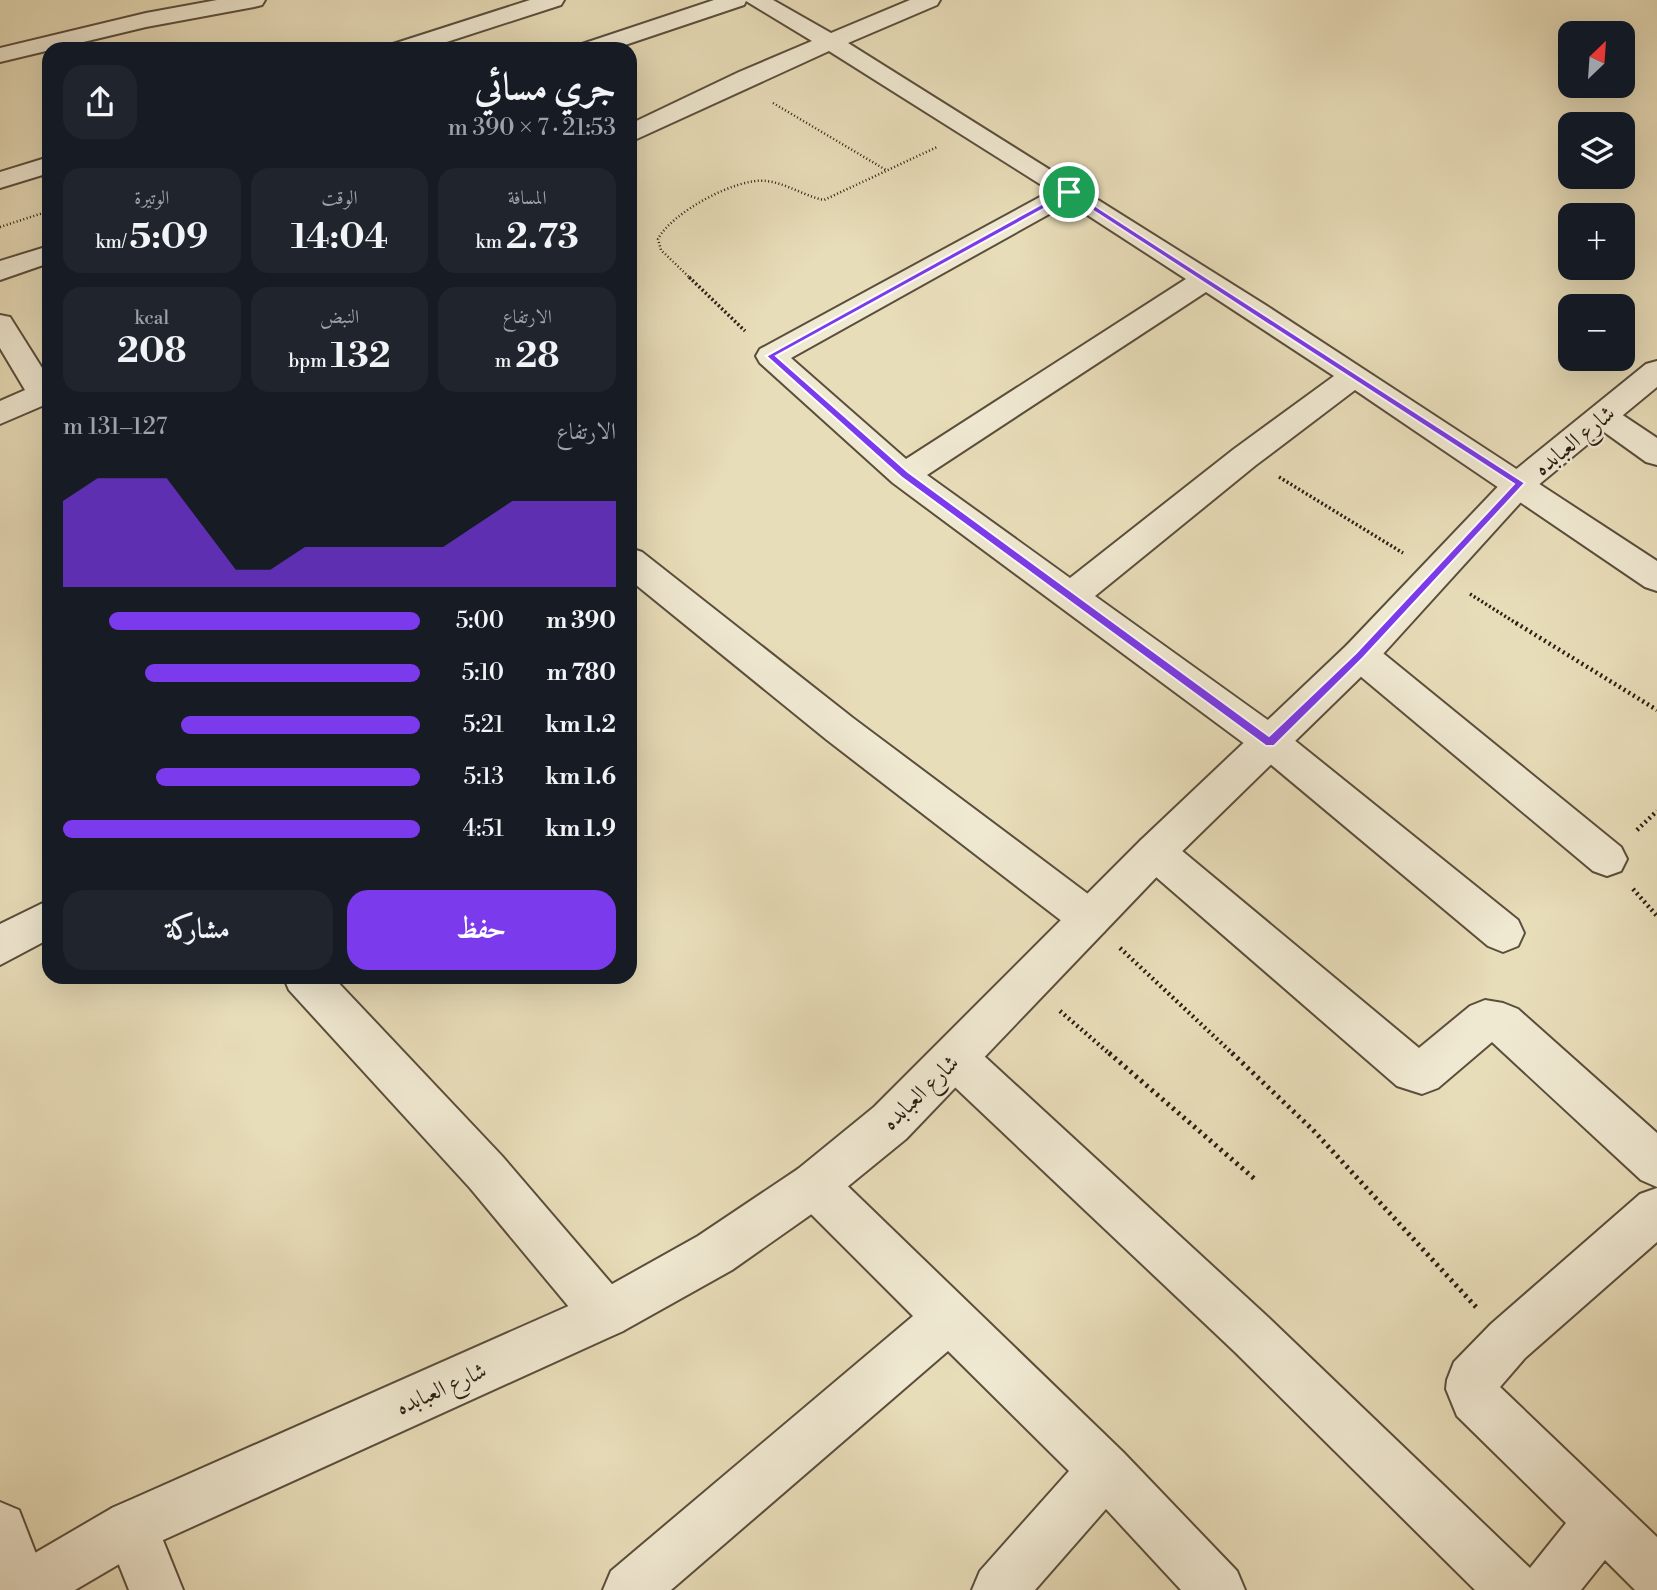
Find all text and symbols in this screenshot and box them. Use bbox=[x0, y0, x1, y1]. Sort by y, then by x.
north arrow bbox=[1558, 21, 1634, 98]
map controls bbox=[1558, 21, 1635, 371]
text: جري مسائي bbox=[475, 64, 616, 111]
button: share bbox=[63, 65, 137, 139]
button: layers bbox=[1558, 112, 1635, 189]
text: 21:53 · 7 × 390 m bbox=[448, 114, 616, 142]
pin bbox=[1039, 162, 1099, 222]
icon: arrive bbox=[1050, 173, 1088, 211]
text: الوتيرة bbox=[134, 186, 169, 210]
text: الوقت bbox=[321, 186, 358, 210]
text: المسافة bbox=[508, 186, 547, 210]
button: + bbox=[1558, 203, 1635, 280]
text: 5:09 bbox=[129, 216, 208, 259]
text: 14:04 bbox=[291, 216, 388, 259]
text: 2.73 bbox=[506, 216, 579, 259]
text: /km bbox=[95, 230, 129, 254]
text: km bbox=[476, 230, 506, 254]
button: − bbox=[1558, 294, 1635, 371]
text: النبض bbox=[320, 305, 359, 329]
text: الارتفاع bbox=[503, 305, 552, 329]
text: kcal bbox=[135, 306, 169, 330]
text: 208 bbox=[117, 330, 187, 373]
text: 132 bbox=[331, 335, 391, 378]
text: 28 bbox=[515, 335, 560, 378]
text: bpm bbox=[288, 349, 331, 373]
text: m bbox=[495, 349, 515, 373]
street label: شارع العبابده bbox=[1528, 400, 1624, 486]
text: 127–131 m bbox=[63, 413, 167, 441]
text: الارتفاع bbox=[556, 418, 616, 446]
text: 5:00 bbox=[456, 607, 504, 635]
text: 390 m bbox=[546, 607, 616, 635]
text: 5:10 bbox=[462, 659, 504, 687]
text: 780 m bbox=[547, 659, 616, 687]
text: 5:21 bbox=[463, 711, 504, 739]
text: 1.2 km bbox=[545, 711, 616, 739]
text: 5:13 bbox=[464, 763, 504, 791]
text: 1.6 km bbox=[545, 763, 616, 791]
text: 4:51 bbox=[463, 815, 504, 843]
text: 1.9 km bbox=[545, 815, 616, 843]
button: مشاركة bbox=[63, 890, 333, 970]
button: حفظ bbox=[347, 890, 616, 970]
street label: شارع العبابده bbox=[876, 1049, 969, 1140]
street label: شارع العبابده bbox=[392, 1357, 493, 1426]

